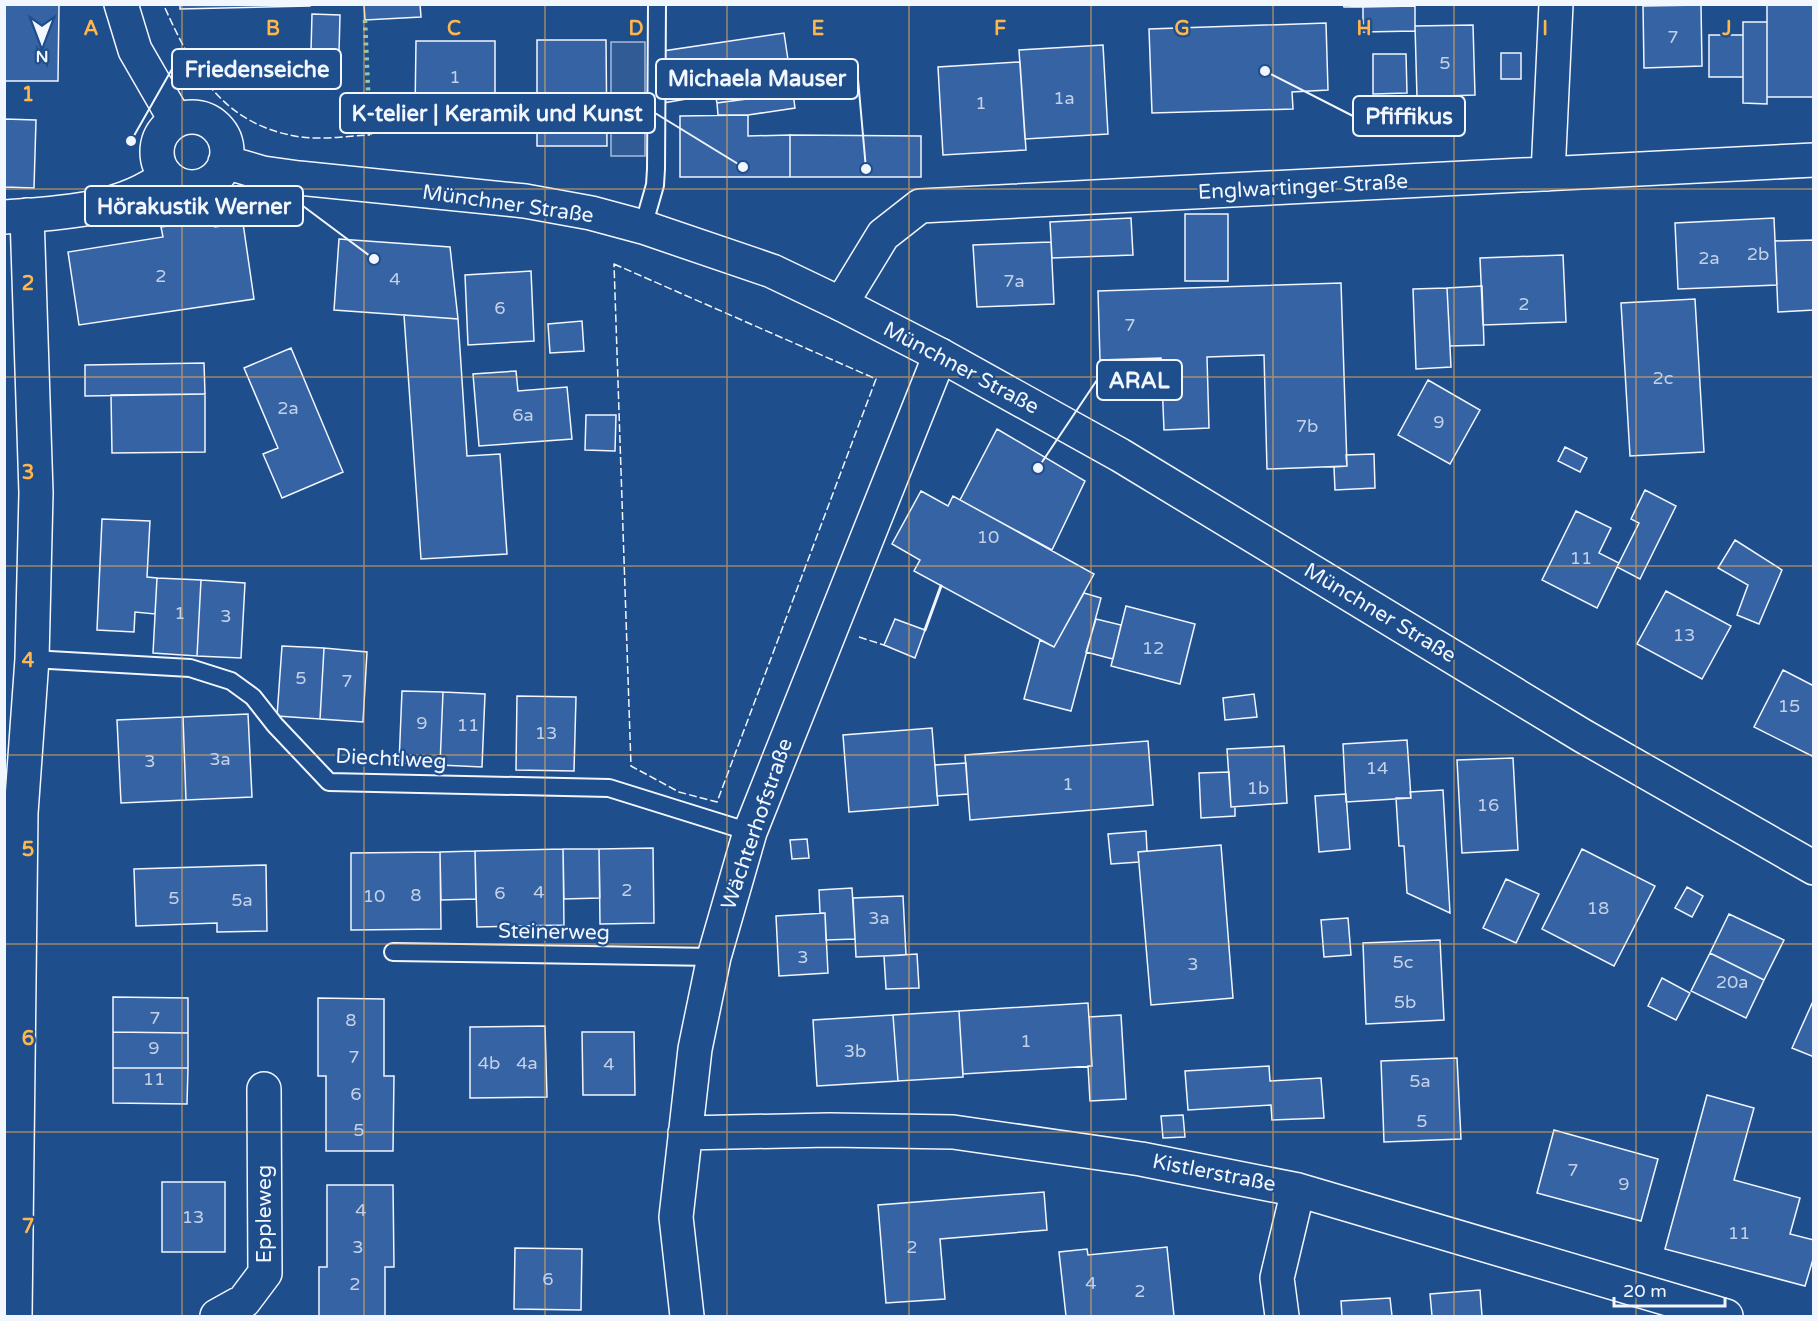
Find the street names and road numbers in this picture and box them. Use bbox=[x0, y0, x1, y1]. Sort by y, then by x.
street label: Englwartinger Straße bbox=[1197, 169, 1409, 205]
street label: Münchner Straße bbox=[421, 180, 595, 228]
street label: Münchner Straße bbox=[879, 316, 1043, 420]
street label: Münchner Straße bbox=[1300, 558, 1461, 668]
street label: Wächterhofstraße bbox=[716, 735, 798, 913]
street label: Diechtlweg bbox=[335, 744, 447, 774]
street label: Steinerweg bbox=[498, 919, 610, 945]
street label: Kistlerstraße bbox=[1150, 1149, 1278, 1197]
street label: Eppleweg bbox=[252, 1165, 277, 1263]

